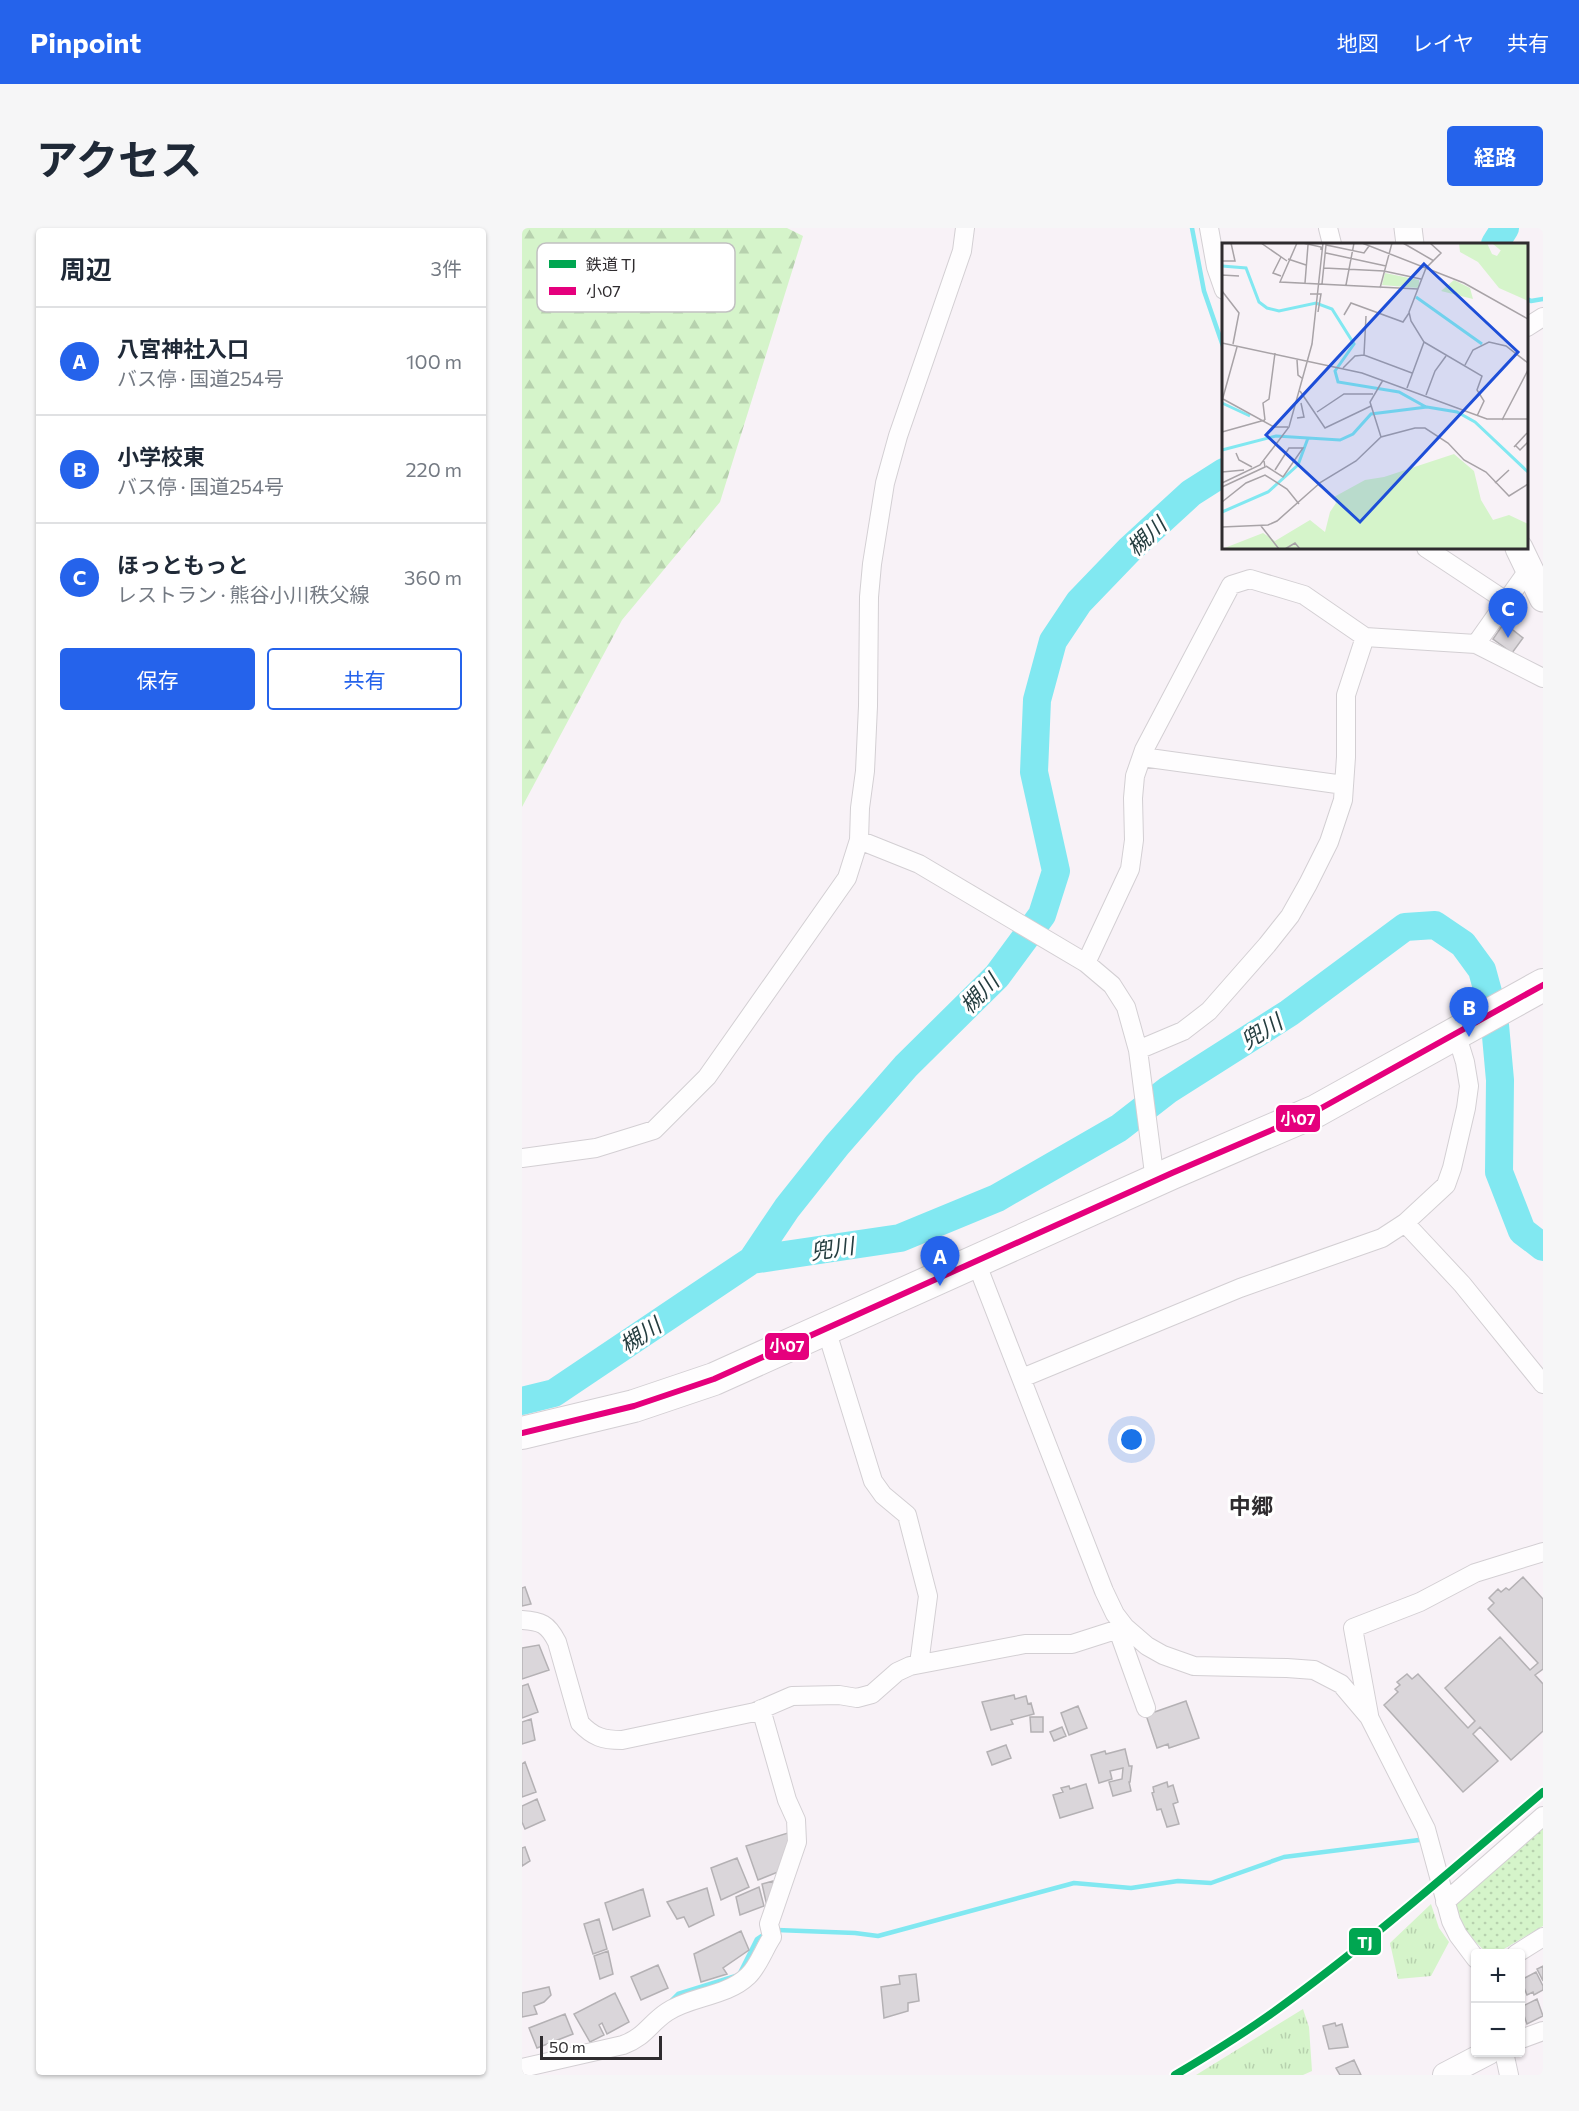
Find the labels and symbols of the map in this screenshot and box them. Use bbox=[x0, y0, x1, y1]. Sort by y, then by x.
legend bbox=[537, 243, 735, 312]
inset map bbox=[1222, 243, 1528, 549]
text: 鉄道 TJ bbox=[586, 254, 636, 273]
text: 小07 bbox=[586, 281, 621, 300]
water label: 槻川 bbox=[1121, 510, 1173, 561]
pin: C bbox=[1488, 588, 1528, 638]
water label: 槻川 bbox=[954, 966, 1005, 1018]
pin: B bbox=[1450, 988, 1488, 1037]
water label: 兜川 bbox=[1235, 1007, 1289, 1054]
line badge: 小07 bbox=[1275, 1104, 1321, 1133]
text: 小07 bbox=[1280, 1109, 1316, 1128]
water label: 兜川 bbox=[808, 1231, 858, 1265]
pin: A bbox=[920, 1236, 960, 1286]
water label: 槻川 bbox=[614, 1310, 667, 1358]
line badge: 小07 bbox=[764, 1332, 810, 1361]
text: 小07 bbox=[769, 1336, 805, 1355]
your location bbox=[1117, 1425, 1146, 1454]
district label: 中郷 bbox=[1229, 1492, 1273, 1519]
line badge: TJ bbox=[1348, 1927, 1382, 1956]
text: TJ bbox=[1357, 1932, 1373, 1951]
scale bar bbox=[540, 2033, 662, 2060]

